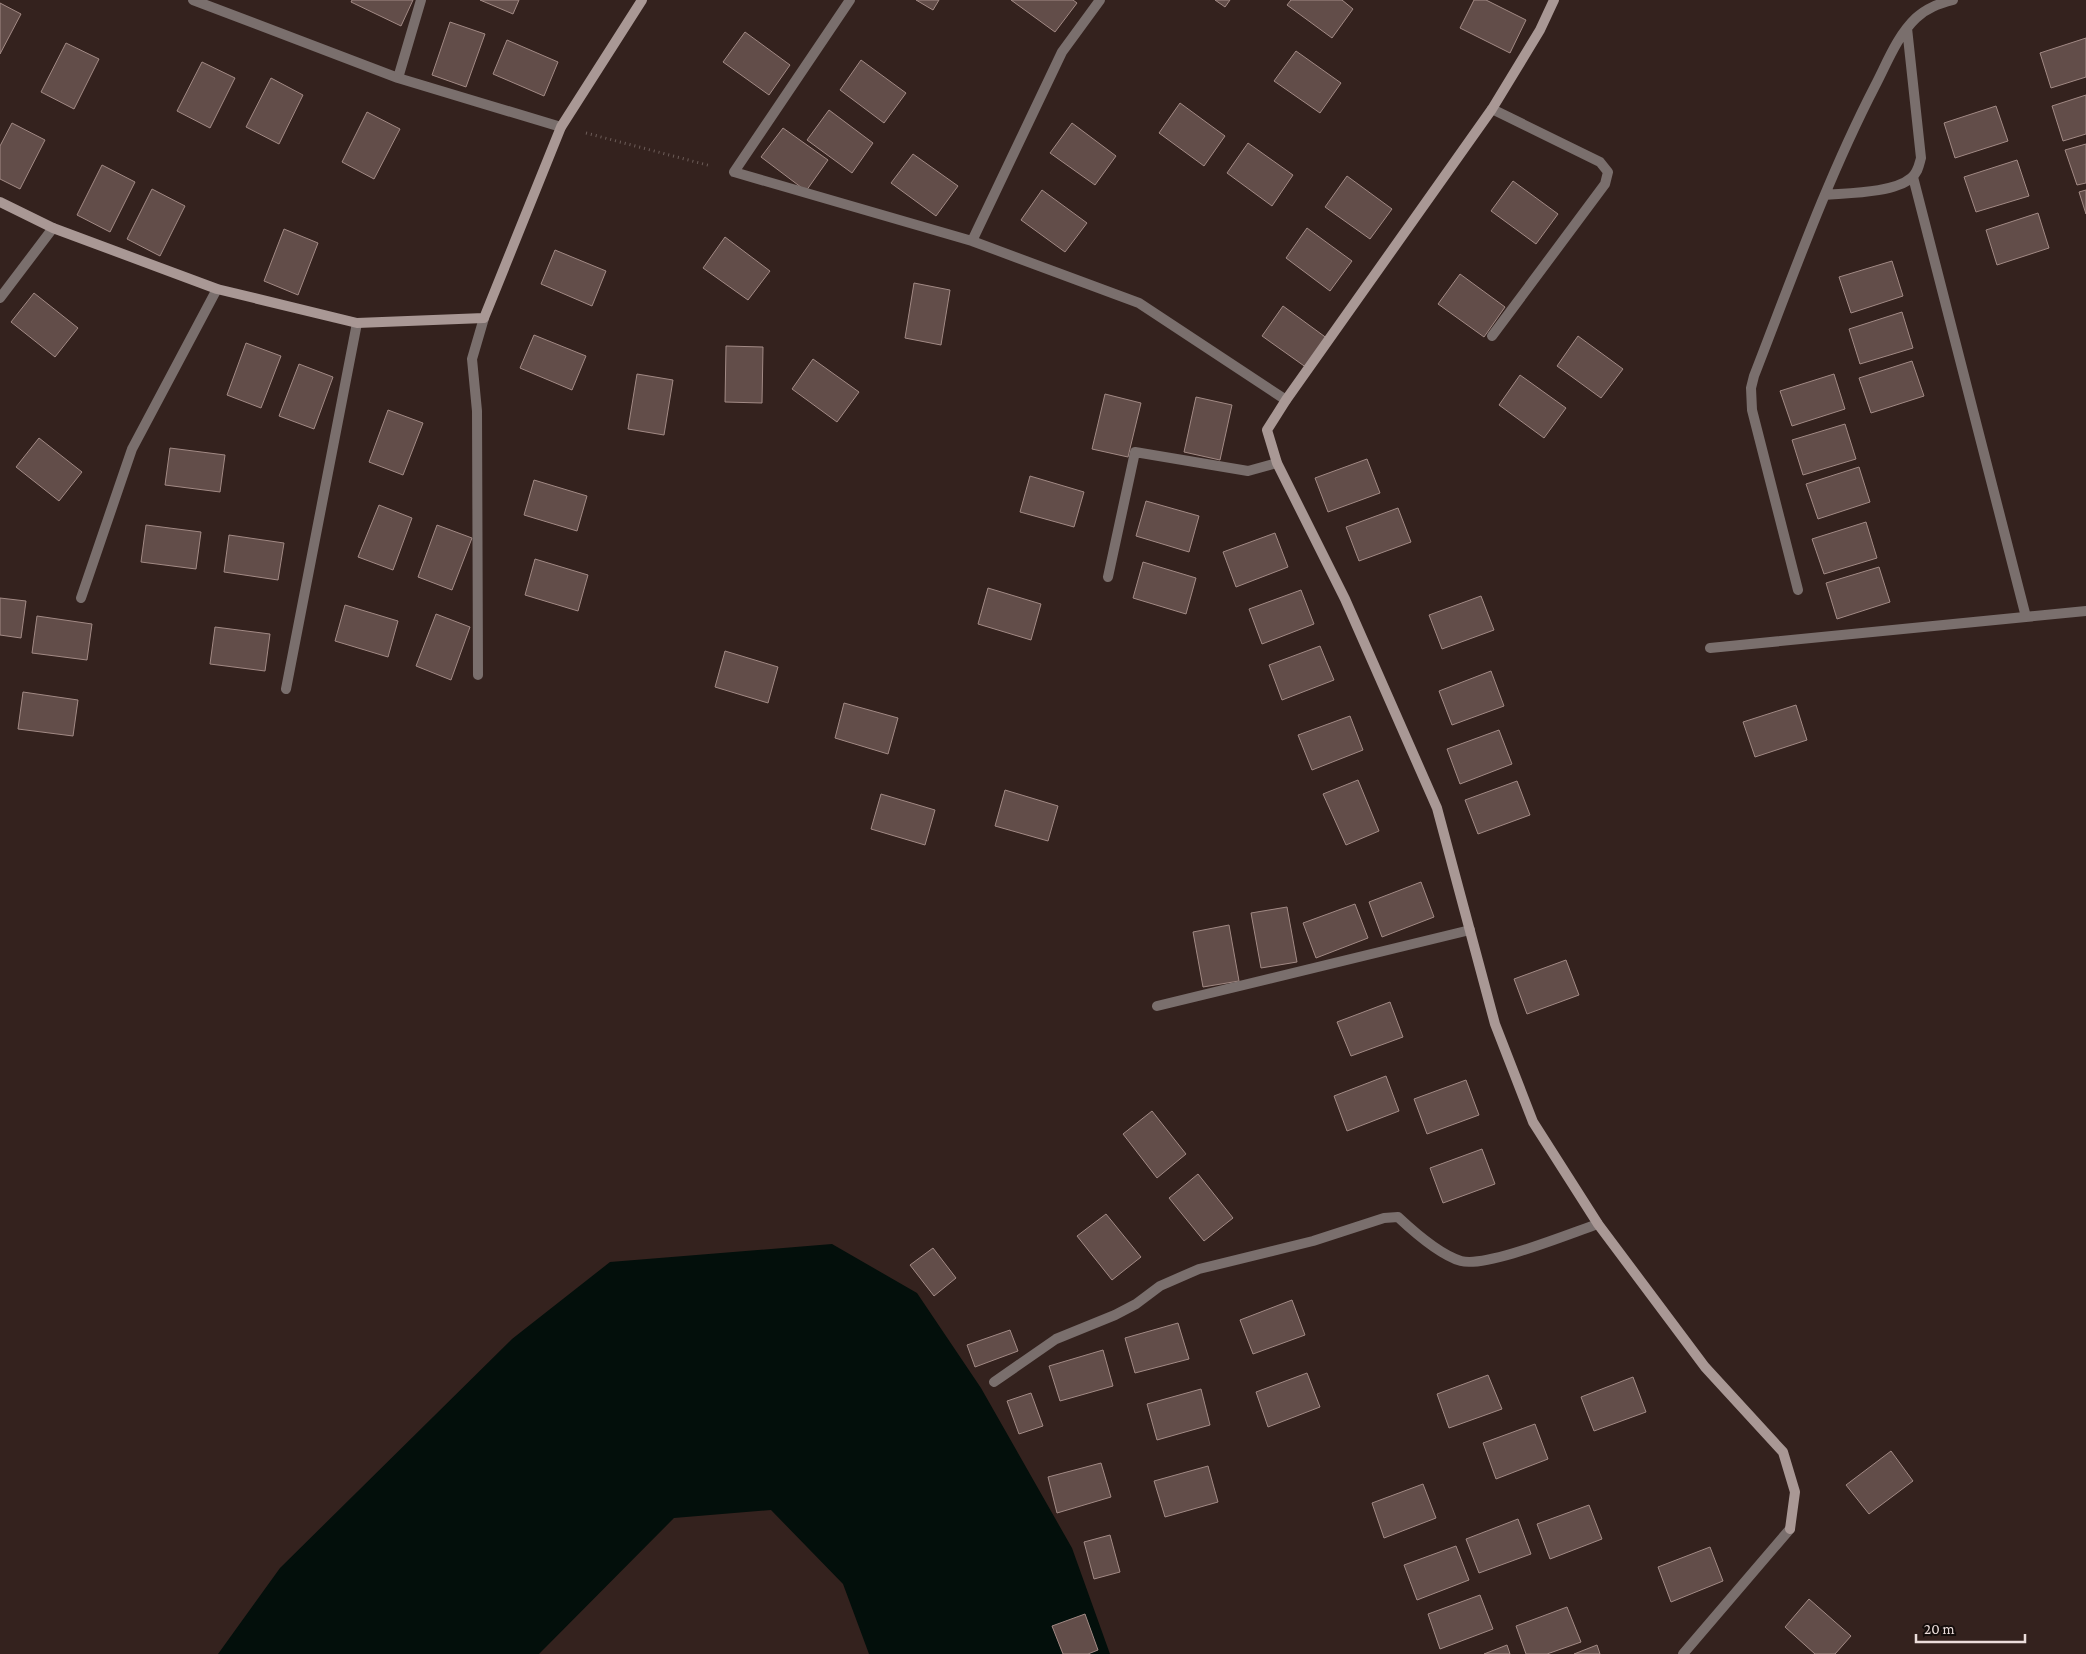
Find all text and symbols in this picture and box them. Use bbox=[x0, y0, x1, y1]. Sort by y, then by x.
scale bar bbox=[1916, 1612, 2025, 1644]
text: 20 m bbox=[1924, 1621, 1955, 1637]

